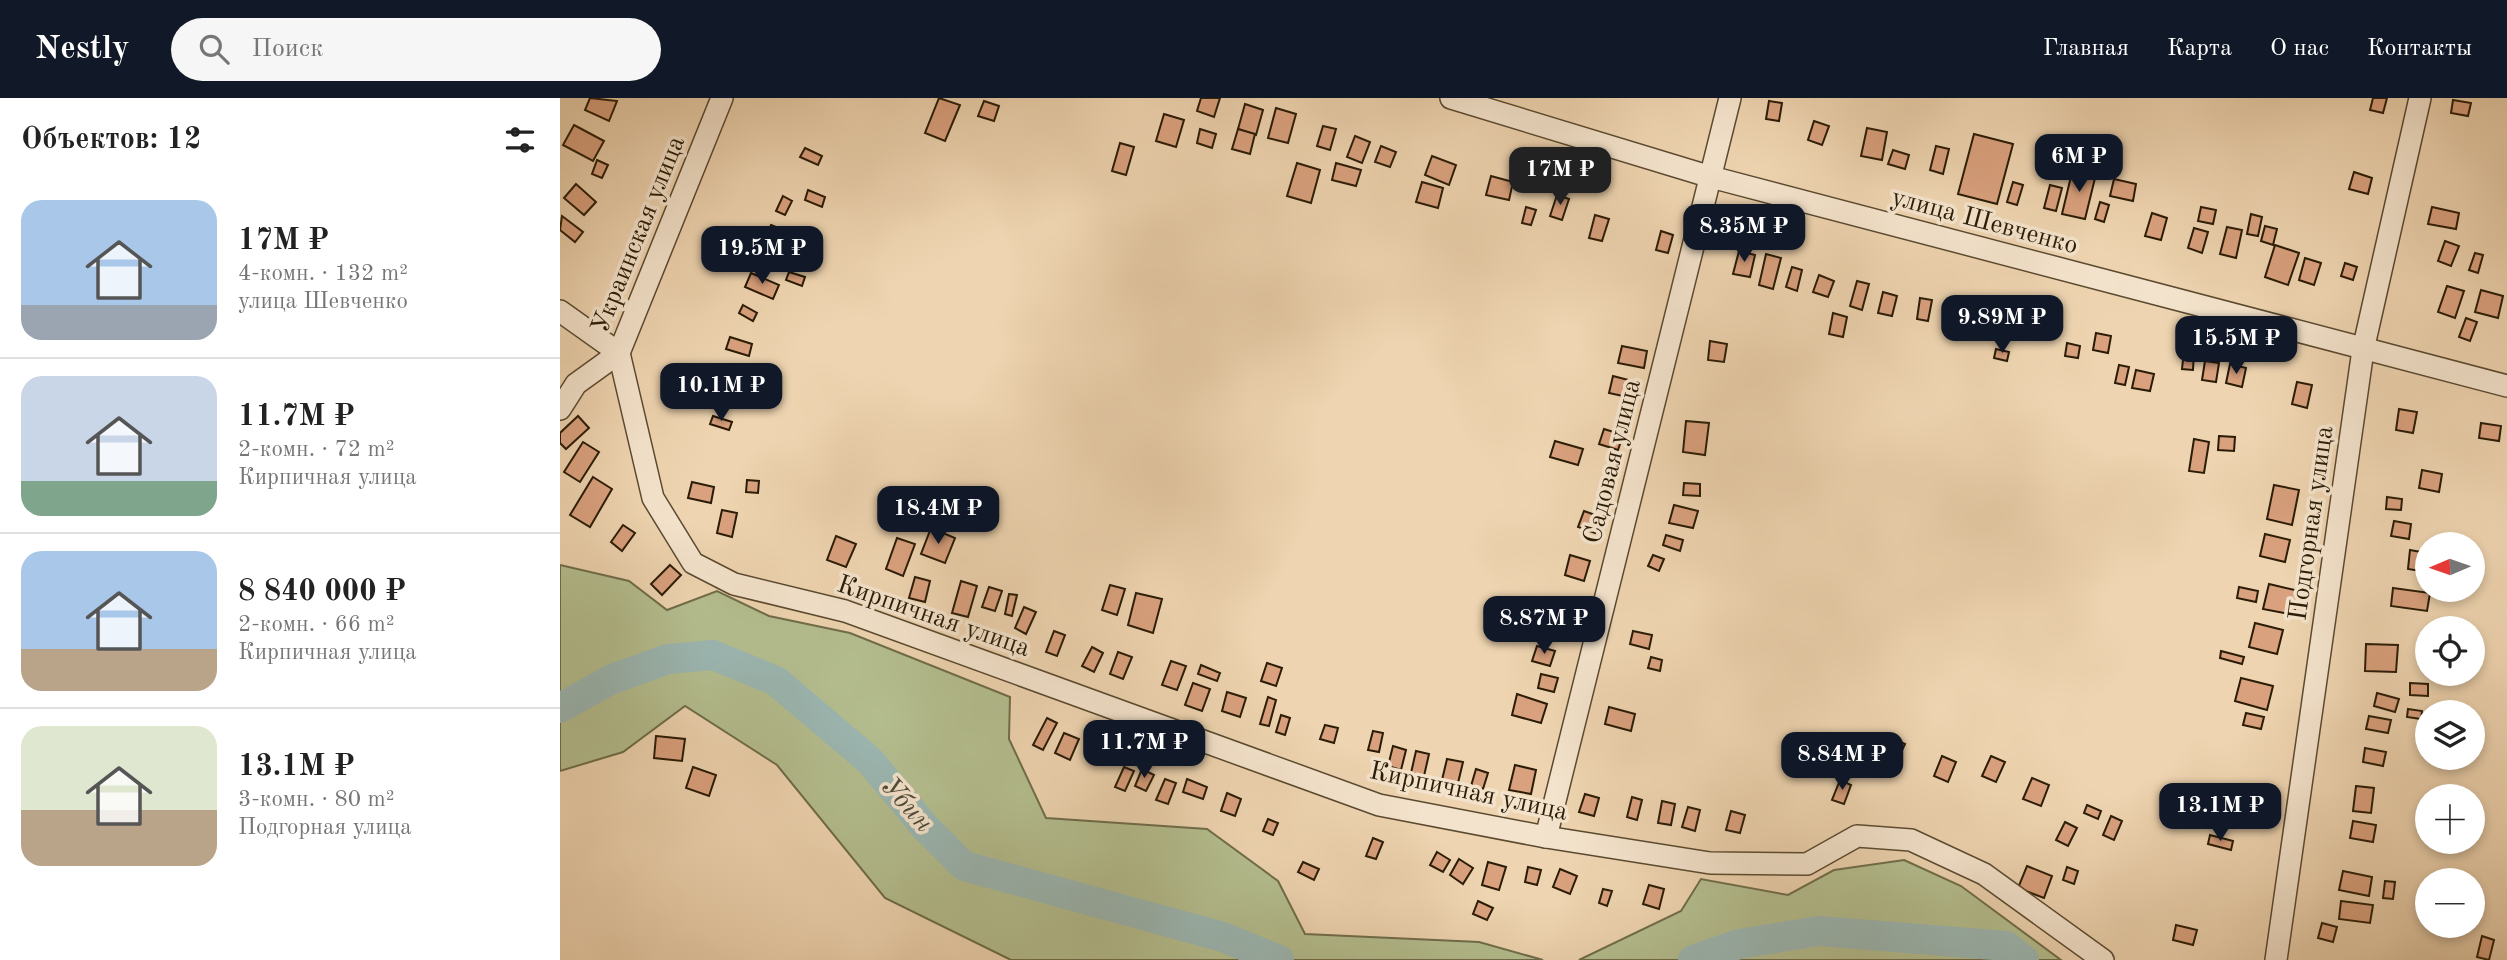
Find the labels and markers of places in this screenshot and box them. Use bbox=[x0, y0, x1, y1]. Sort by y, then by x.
pin: 6M ₽ bbox=[2038, 134, 2120, 194]
pin: 17M ₽ bbox=[1511, 148, 1609, 207]
pin: 8.35M ₽ bbox=[1679, 204, 1809, 264]
pin: 19.5M ₽ bbox=[697, 226, 827, 286]
pin: 9.89M ₽ bbox=[1937, 296, 2067, 355]
pin: 15.5M ₽ bbox=[2171, 316, 2301, 376]
pin: 10.1M ₽ bbox=[656, 364, 786, 423]
pin: 18.4M ₽ bbox=[873, 486, 1003, 546]
pin: 8.87M ₽ bbox=[1479, 596, 1609, 656]
pin: 11.7M ₽ bbox=[1079, 720, 1209, 780]
pin: 8.84M ₽ bbox=[1777, 732, 1907, 792]
pin: 13.1M ₽ bbox=[2155, 784, 2285, 843]

